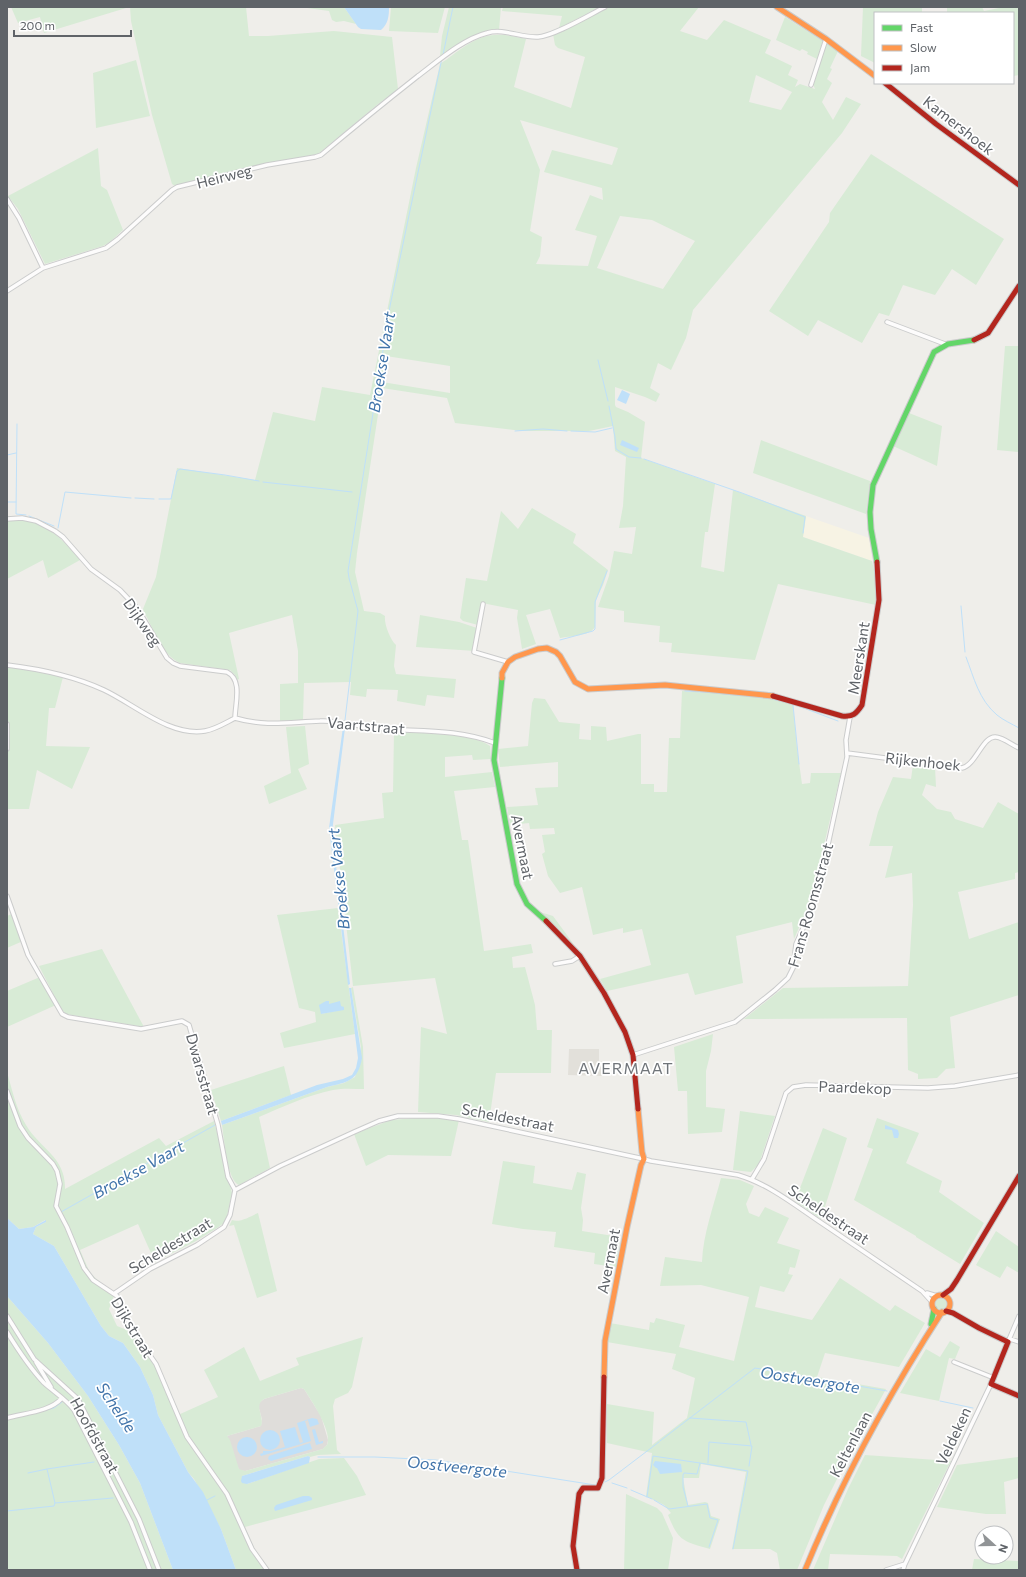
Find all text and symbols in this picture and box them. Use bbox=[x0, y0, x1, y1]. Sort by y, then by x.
scale bar bbox=[14, 12, 131, 38]
legend bbox=[874, 12, 1014, 84]
text: 200 m bbox=[20, 18, 55, 32]
text: Fast bbox=[910, 20, 933, 34]
text: Slow bbox=[910, 40, 937, 54]
text: Jam bbox=[910, 60, 930, 75]
street label: Kamershoek bbox=[920, 92, 998, 158]
street label: Heirweg bbox=[194, 160, 254, 192]
water label: Broekse Vaart bbox=[364, 310, 398, 414]
street label: Dijkweg bbox=[120, 594, 166, 650]
street label: Meerskant bbox=[843, 620, 873, 696]
street label: Vaartstraat bbox=[326, 713, 406, 737]
street label: Rijkenhoek bbox=[884, 748, 962, 774]
street label: Avermaat bbox=[508, 813, 538, 881]
water label: Broekse Vaart bbox=[323, 827, 353, 931]
street label: Frans Roomsstraat bbox=[784, 841, 836, 969]
street label: Dwarsstraat bbox=[183, 1031, 223, 1117]
district label: AVERMAAT bbox=[578, 1058, 674, 1077]
street label: Paardekop bbox=[818, 1077, 892, 1097]
street label: Scheldestraat bbox=[460, 1099, 556, 1135]
water label: Broekse Vaart bbox=[89, 1136, 187, 1202]
street label: Scheldestraat bbox=[785, 1180, 873, 1248]
street label: Scheldestraat bbox=[125, 1213, 215, 1277]
street label: Avermaat bbox=[593, 1227, 623, 1295]
street label: Dijkstraat bbox=[108, 1293, 158, 1361]
water label: Oostveergote bbox=[759, 1362, 862, 1396]
water label: Schelde bbox=[93, 1378, 141, 1436]
street label: Hoofdstraat bbox=[67, 1394, 123, 1476]
street label: Veldeken bbox=[932, 1404, 974, 1468]
street label: Keltenlaan bbox=[825, 1408, 875, 1480]
water label: Oostveergote bbox=[406, 1451, 508, 1481]
north arrow bbox=[974, 1525, 1014, 1565]
text: N bbox=[996, 1543, 1011, 1555]

